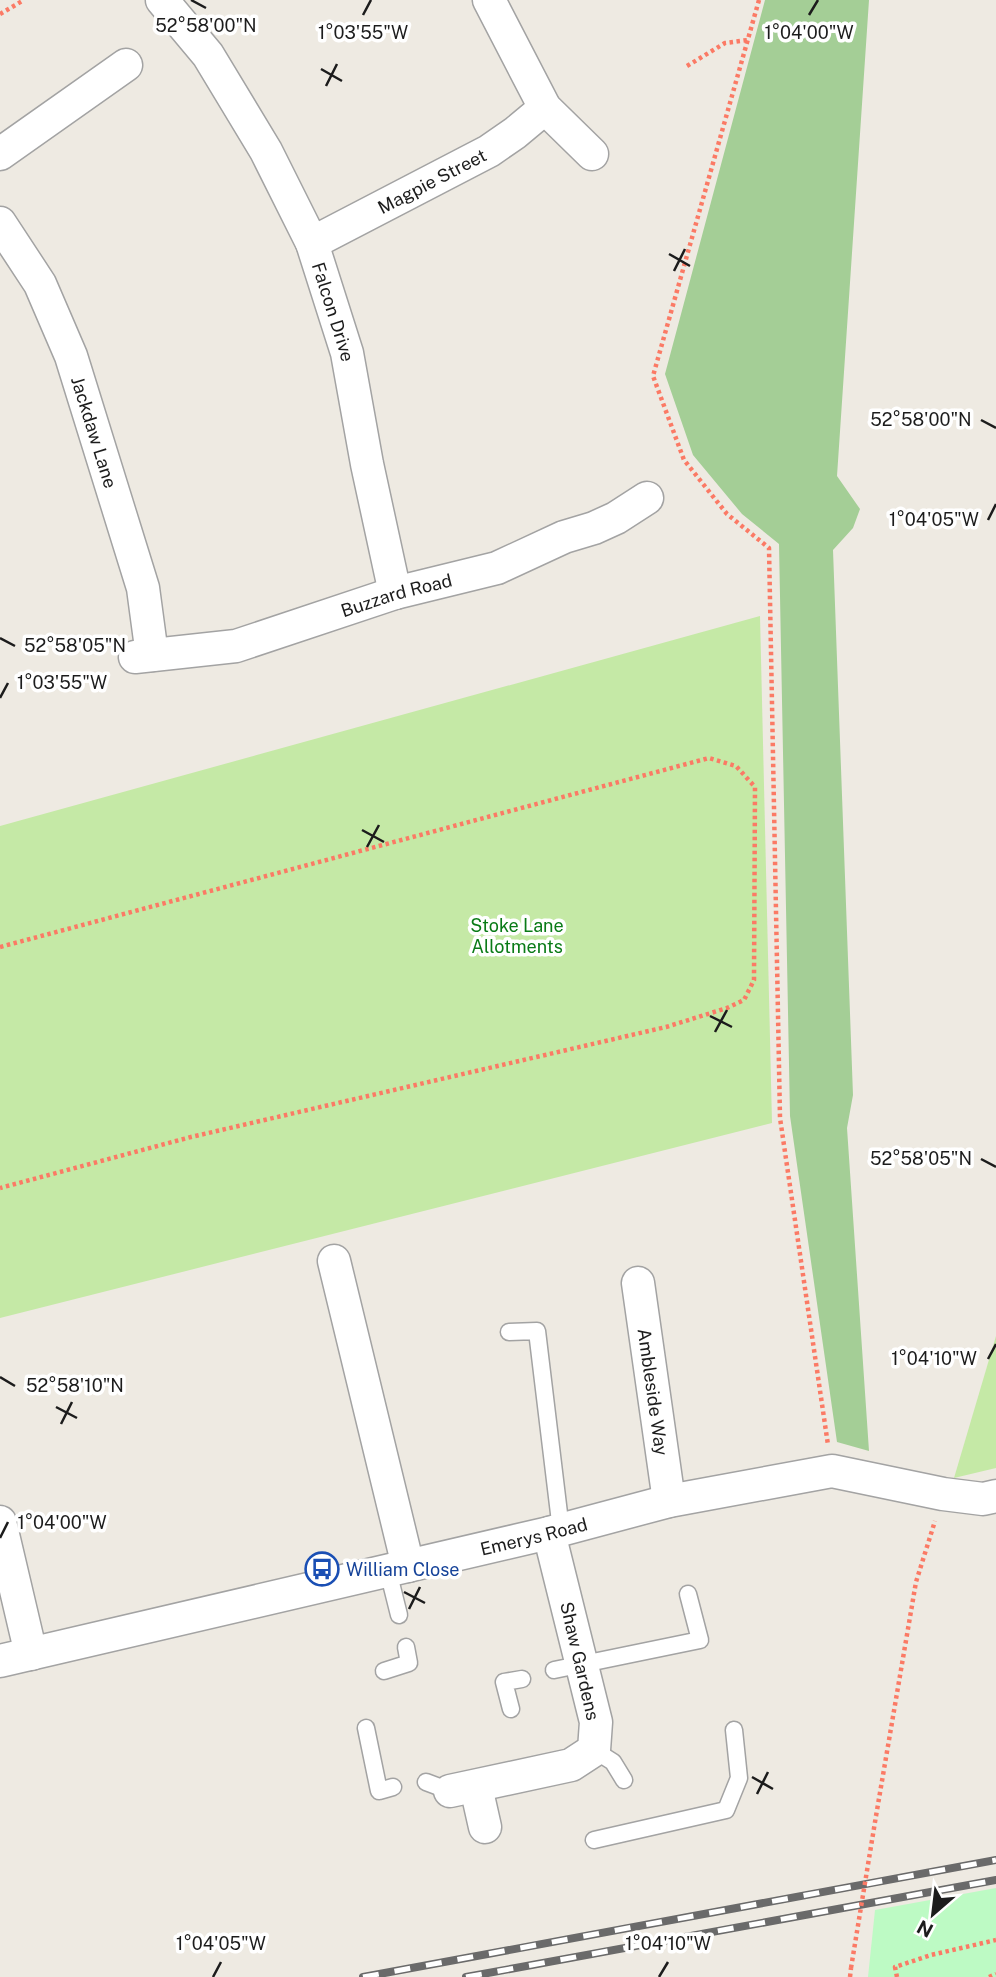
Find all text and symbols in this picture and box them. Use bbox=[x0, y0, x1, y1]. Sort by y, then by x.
text: 52°58'00"N bbox=[155, 15, 257, 36]
text: 1°03'55"W bbox=[318, 22, 408, 43]
text: 1°04'00"W bbox=[764, 22, 854, 43]
street label: Magpie Street bbox=[374, 144, 490, 218]
street label: Falcon Drive bbox=[308, 259, 359, 363]
street label: Jackdaw Lane bbox=[67, 374, 122, 490]
text: 52°58'00"N bbox=[870, 409, 972, 430]
text: 1°04'05"W bbox=[889, 509, 979, 530]
street label: Buzzard Road bbox=[338, 569, 454, 621]
text: 52°58'05"N bbox=[24, 635, 126, 656]
text: 1°03'55"W bbox=[17, 672, 107, 693]
park label: Stoke Lane Allotments bbox=[470, 915, 564, 957]
text: 52°58'05"N bbox=[870, 1148, 972, 1169]
street label: Ambleside Way bbox=[634, 1327, 673, 1457]
text: 1°04'10"W bbox=[891, 1348, 977, 1369]
text: 52°58'10"N bbox=[26, 1375, 124, 1396]
text: 1°04'00"W bbox=[17, 1512, 107, 1533]
street label: Emerys Road bbox=[478, 1513, 589, 1559]
bus stop icon: William Close bbox=[303, 1550, 341, 1588]
place label: William Close bbox=[346, 1559, 459, 1580]
street label: Shaw Gardens bbox=[556, 1600, 604, 1722]
north arrow bbox=[898, 1879, 968, 1949]
text: N bbox=[913, 1916, 937, 1942]
text: 1°04'05"W bbox=[176, 1933, 266, 1954]
text: 1°04'10"W bbox=[625, 1933, 711, 1954]

